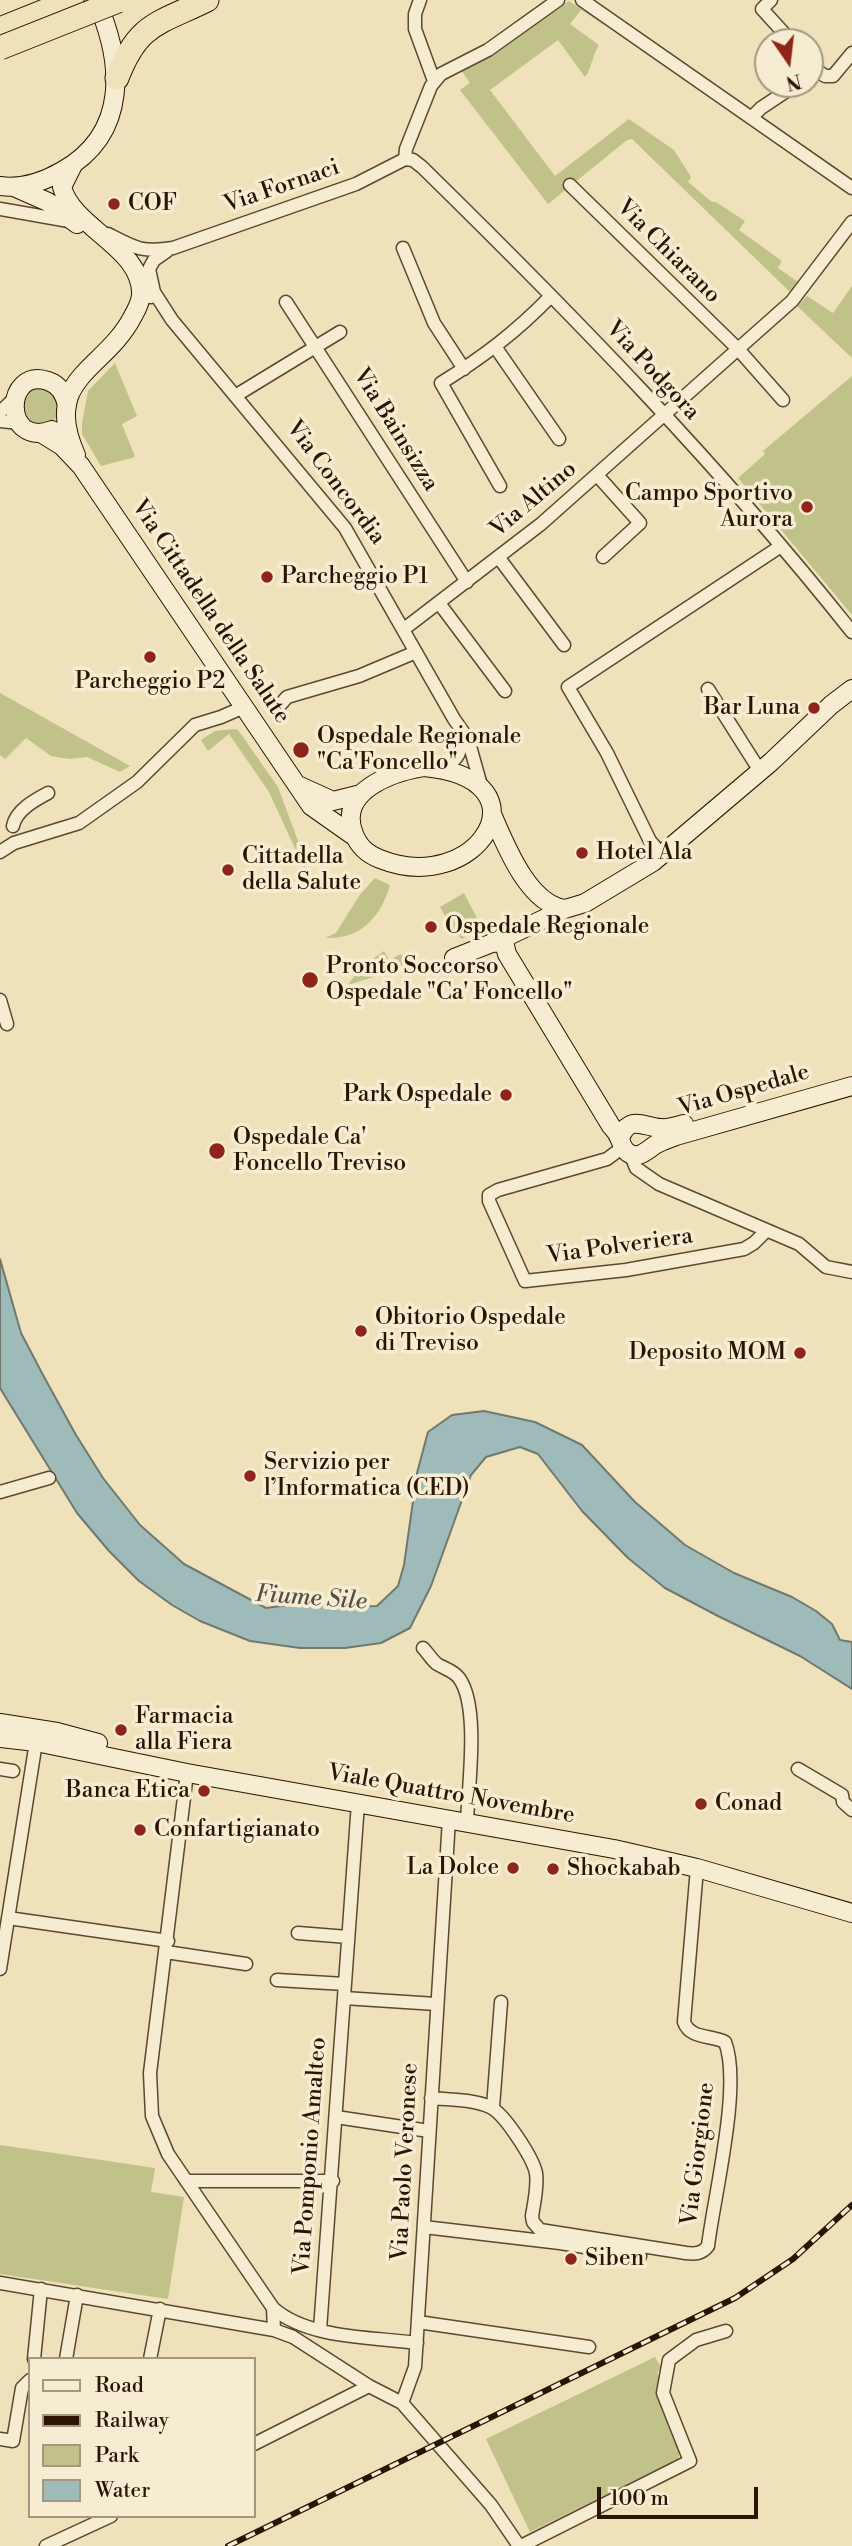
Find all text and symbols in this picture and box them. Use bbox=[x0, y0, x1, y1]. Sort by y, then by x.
north arrow bbox=[754, 28, 824, 98]
text: N bbox=[783, 68, 804, 95]
street label: Via Fornaci bbox=[221, 154, 343, 220]
place label: COF bbox=[128, 190, 177, 218]
street label: Via Chiarano bbox=[610, 194, 726, 310]
marker: COF bbox=[106, 196, 122, 212]
street label: Via Podgora bbox=[599, 316, 705, 426]
street label: Via Bainsizza bbox=[346, 363, 444, 497]
street label: Via Concordia bbox=[279, 416, 391, 550]
street label: Via Altino bbox=[485, 456, 583, 544]
place label: Campo Sportivo Aurora bbox=[625, 480, 793, 534]
street label: Via Cittadella della Salute bbox=[125, 495, 295, 729]
marker: Campo Sportivo Aurora bbox=[799, 499, 815, 515]
place label: Parcheggio P1 bbox=[281, 563, 428, 591]
marker: Parcheggio P1 bbox=[259, 569, 275, 585]
marker: Parcheggio P2 bbox=[142, 649, 158, 665]
place label: Parcheggio P2 bbox=[75, 668, 225, 696]
place label: Bar Luna bbox=[704, 694, 800, 722]
marker: Bar Luna bbox=[806, 700, 822, 716]
place label: Ospedale Regionale "Ca'Foncello" bbox=[317, 723, 521, 777]
marker: Ospedale Regionale "Ca'Foncello" bbox=[291, 740, 311, 760]
place label: Hotel Ala bbox=[596, 839, 693, 867]
place label: Cittadella della Salute bbox=[242, 843, 361, 897]
marker: Hotel Ala bbox=[574, 845, 590, 861]
marker: Cittadella della Salute bbox=[220, 862, 236, 878]
place label: Ospedale Regionale bbox=[445, 913, 649, 941]
marker: Ospedale Regionale bbox=[423, 919, 439, 935]
place label: Pronto Soccorso Ospedale "Ca' Foncello" bbox=[326, 953, 572, 1007]
marker: Pronto Soccorso Ospedale "Ca' Foncello" bbox=[300, 970, 320, 990]
street label: Via Ospedale bbox=[675, 1059, 813, 1123]
place label: Park Ospedale bbox=[343, 1081, 492, 1109]
marker: Park Ospedale bbox=[498, 1087, 514, 1103]
place label: Ospedale Ca' Foncello Treviso bbox=[233, 1124, 406, 1178]
marker: Ospedale Ca' Foncello Treviso bbox=[207, 1141, 227, 1161]
street label: Via Polveriera bbox=[545, 1223, 695, 1271]
place label: Obitorio Ospedale di Treviso bbox=[375, 1304, 566, 1358]
marker: Obitorio Ospedale di Treviso bbox=[353, 1323, 369, 1339]
place label: Deposito MOM bbox=[629, 1339, 786, 1367]
marker: Deposito MOM bbox=[792, 1345, 808, 1361]
place label: Servizio per l’Informatica (CED) bbox=[264, 1449, 470, 1503]
marker: Servizio per l’Informatica (CED) bbox=[242, 1468, 258, 1484]
water label: Fiume Sile bbox=[254, 1581, 368, 1617]
place label: Farmacia alla Fiera bbox=[135, 1703, 233, 1757]
marker: Farmacia alla Fiera bbox=[113, 1722, 129, 1738]
street label: Viale Quattro Novembre bbox=[325, 1760, 577, 1830]
place label: Banca Etica bbox=[66, 1777, 190, 1805]
marker: Banca Etica bbox=[196, 1783, 212, 1799]
place label: Conad bbox=[715, 1790, 782, 1818]
marker: Conad bbox=[693, 1796, 709, 1812]
place label: Confartigianato bbox=[154, 1816, 320, 1844]
marker: Confartigianato bbox=[132, 1822, 148, 1838]
place label: La Dolce bbox=[407, 1854, 499, 1882]
place label: Shockabab bbox=[567, 1855, 681, 1883]
marker: La Dolce bbox=[505, 1860, 521, 1876]
marker: Shockabab bbox=[545, 1861, 561, 1877]
street label: Via Pomponio Amalteo bbox=[289, 2036, 333, 2276]
street label: Via Paolo Veronese bbox=[387, 2062, 425, 2262]
street label: Via Giorgione bbox=[677, 2081, 721, 2227]
place label: Siben bbox=[585, 2245, 644, 2273]
marker: Siben bbox=[563, 2251, 579, 2267]
legend bbox=[28, 2357, 256, 2518]
text: Road bbox=[95, 2373, 144, 2399]
text: Railway bbox=[95, 2408, 169, 2434]
text: Park bbox=[95, 2443, 139, 2469]
scale bar bbox=[600, 2472, 761, 2516]
text: Water bbox=[95, 2478, 150, 2504]
text: 100 m bbox=[610, 2486, 669, 2512]

